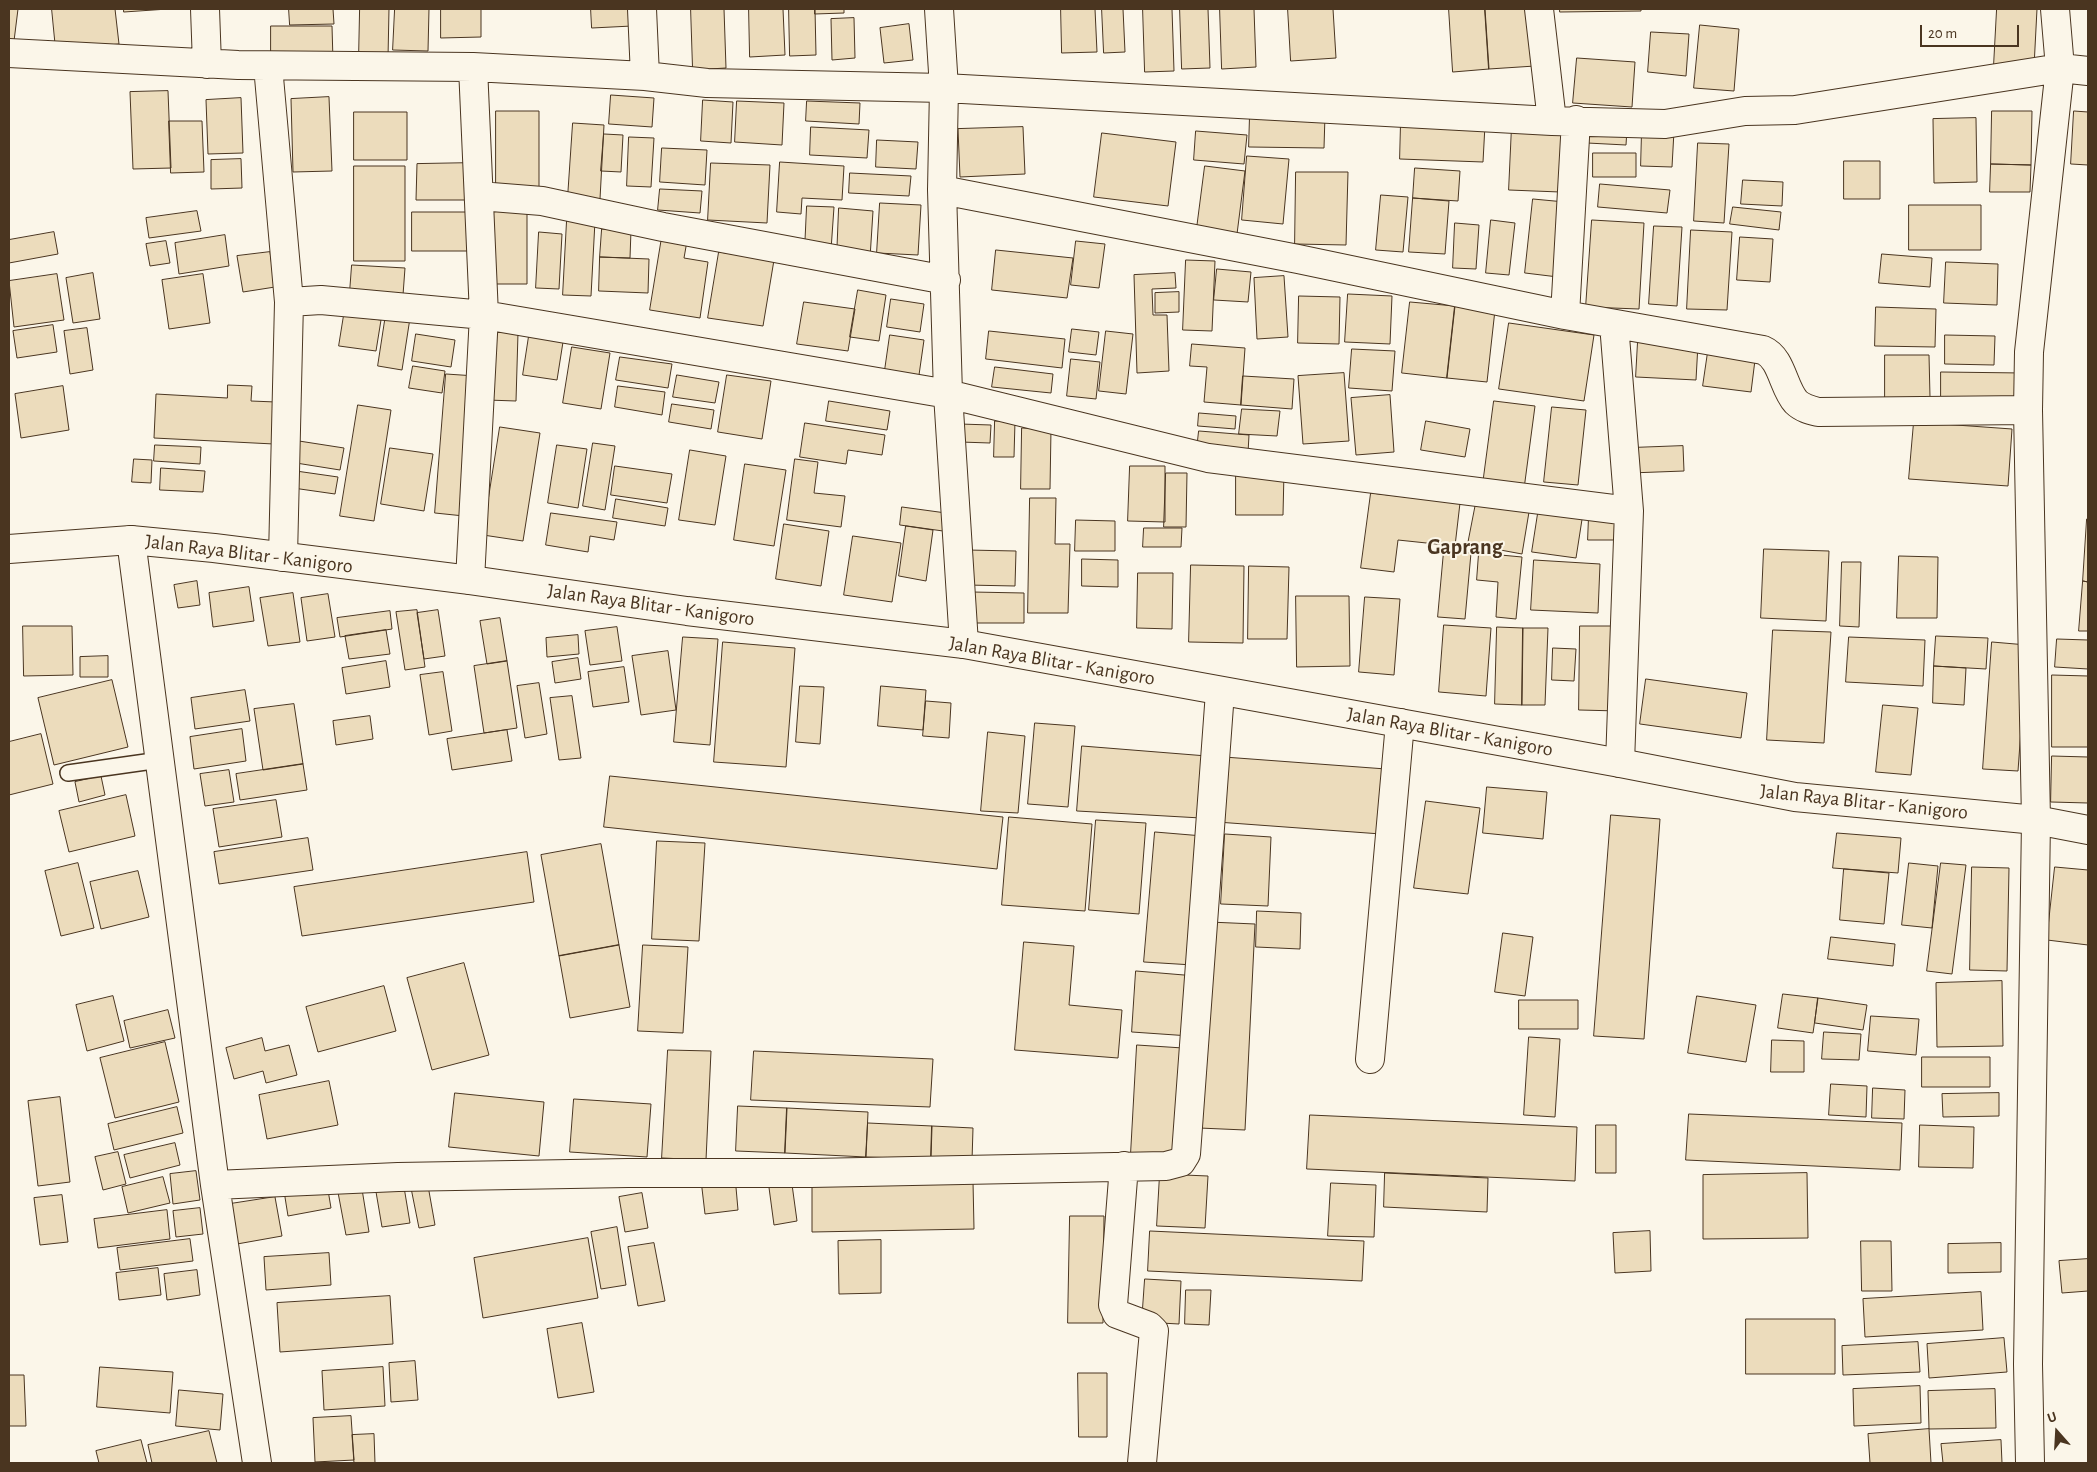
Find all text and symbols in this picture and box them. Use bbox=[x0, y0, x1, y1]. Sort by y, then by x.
scale bar bbox=[1922, 15, 2021, 47]
text: 20 m bbox=[1928, 26, 1957, 41]
street label: Jalan Raya Blitar - Kanigoro bbox=[144, 529, 354, 579]
district label: Gaprang bbox=[1427, 534, 1503, 560]
street label: Jalan Raya Blitar - Kanigoro bbox=[546, 579, 756, 631]
street label: Jalan Raya Blitar - Kanigoro bbox=[947, 631, 1157, 691]
street label: Jalan Raya Blitar - Kanigoro bbox=[1345, 702, 1555, 762]
street label: Jalan Raya Blitar - Kanigoro bbox=[1759, 779, 1969, 825]
north arrow bbox=[2032, 1407, 2082, 1457]
text: U bbox=[2046, 1410, 2059, 1426]

